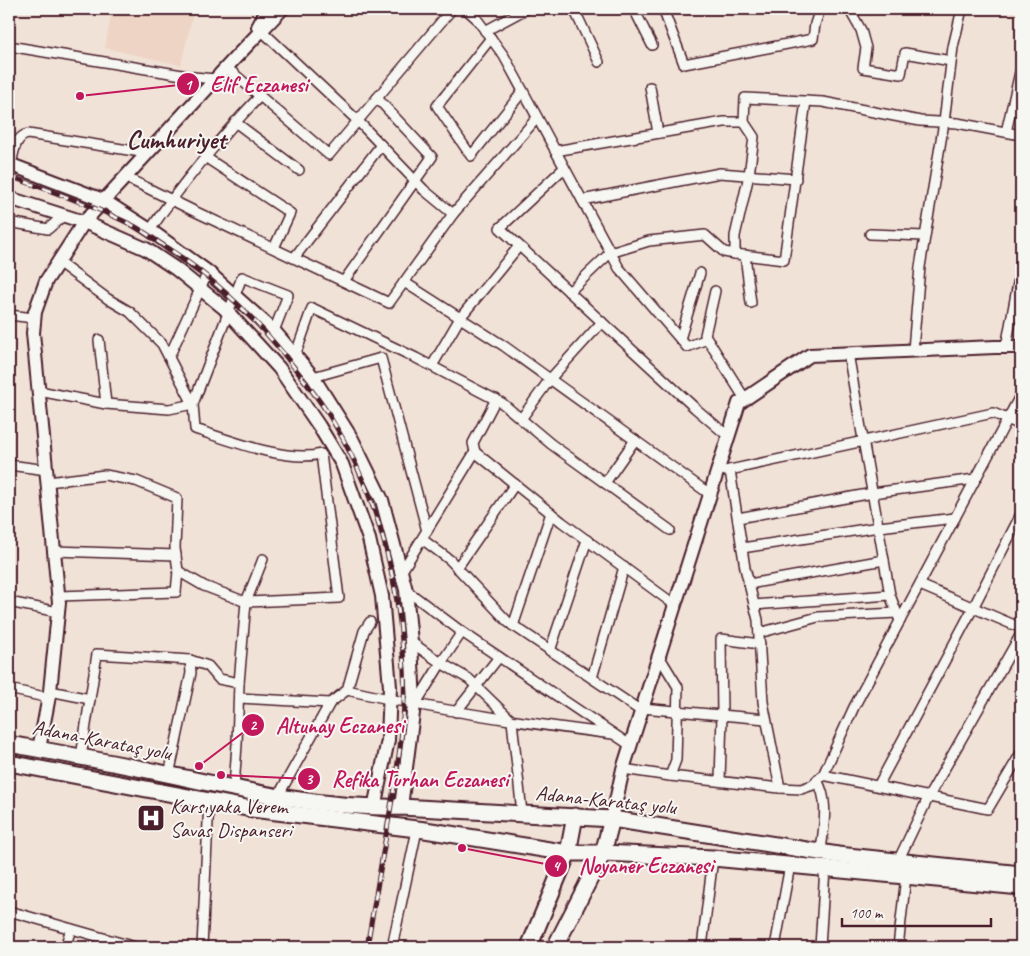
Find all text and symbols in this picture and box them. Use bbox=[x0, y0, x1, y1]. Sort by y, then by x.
callout: Elif Eczanesi bbox=[176, 66, 318, 103]
text: Elif Eczanesi bbox=[210, 71, 311, 99]
text: 1 bbox=[185, 76, 194, 95]
district label: Cumhuriyet bbox=[126, 123, 229, 156]
callout: Altunay Eczanesi bbox=[240, 706, 414, 743]
text: Altunay Eczanesi bbox=[276, 712, 407, 740]
street label: Adana-Karataş yolu bbox=[30, 714, 175, 766]
text: 2 bbox=[250, 716, 258, 735]
callout: Refika Turhan Eczanesi bbox=[297, 760, 518, 797]
text: Refika Turhan Eczanesi bbox=[332, 766, 511, 794]
text: 3 bbox=[306, 770, 314, 789]
street label: Adana-Karataş yolu bbox=[534, 780, 679, 820]
place label: Karsıyaka Verem Savas Dispanseri bbox=[170, 793, 295, 843]
hospital icon: Karsıyaka Verem Savas Dispanseri bbox=[136, 803, 166, 833]
callout: Noyaner Eczanesi bbox=[544, 847, 723, 884]
text: Noyaner Eczanesi bbox=[579, 852, 716, 880]
text: 4 bbox=[553, 857, 562, 876]
scale bar bbox=[842, 896, 991, 928]
text: 100 m bbox=[850, 904, 884, 923]

